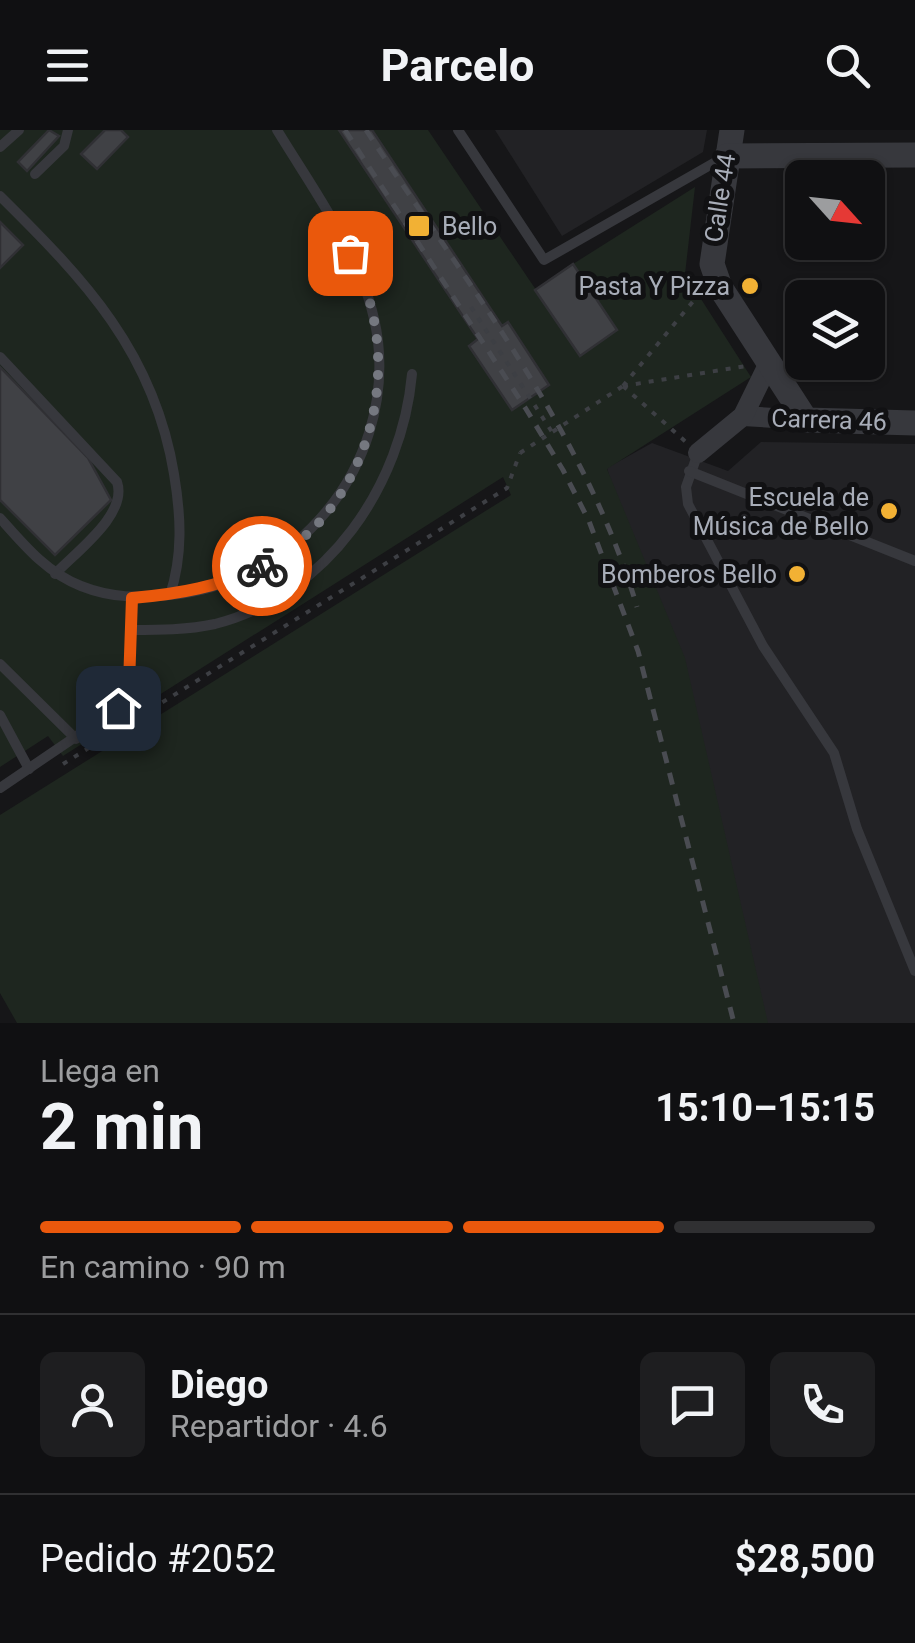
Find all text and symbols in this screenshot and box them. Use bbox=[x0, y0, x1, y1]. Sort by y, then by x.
icon: menu bbox=[40, 38, 95, 93]
icon: search bbox=[820, 38, 875, 93]
text: Parcelo bbox=[381, 39, 534, 92]
street label: Calle 44 bbox=[699, 151, 741, 245]
north arrow bbox=[785, 160, 885, 260]
map controls bbox=[785, 160, 885, 380]
pin bbox=[308, 211, 393, 296]
place label: Bello bbox=[442, 212, 497, 241]
marker: Bello bbox=[406, 213, 432, 239]
icon: bag bbox=[323, 226, 378, 281]
place label: Pasta Y Pizza bbox=[578, 272, 730, 301]
marker: Pasta Y Pizza bbox=[739, 275, 761, 297]
button: layers bbox=[785, 280, 885, 380]
street label: Carrera 46 bbox=[771, 403, 887, 437]
place label: Escuela de Música de Bello bbox=[693, 483, 869, 541]
marker: Escuela de Música de Bello bbox=[878, 500, 900, 522]
courier bbox=[212, 516, 312, 616]
icon: bike bbox=[235, 539, 290, 594]
place label: Bomberos Bello bbox=[601, 560, 777, 589]
marker: Bomberos Bello bbox=[786, 563, 808, 585]
pin bbox=[76, 666, 161, 751]
icon: home bbox=[91, 681, 146, 736]
text: Llega en bbox=[40, 1052, 160, 1090]
text: 15:10–15:15 bbox=[655, 1086, 875, 1130]
text: 2 min bbox=[40, 1089, 203, 1165]
text: En camino · 90 m bbox=[40, 1248, 286, 1286]
button: person bbox=[40, 1352, 145, 1457]
button: chat bbox=[640, 1352, 745, 1457]
button: phone bbox=[770, 1352, 875, 1457]
text: Diego bbox=[170, 1363, 268, 1407]
text: Repartidor · 4.6 bbox=[170, 1407, 388, 1445]
text: Pedido #2052 bbox=[40, 1537, 276, 1581]
text: $28,500 bbox=[735, 1537, 875, 1581]

